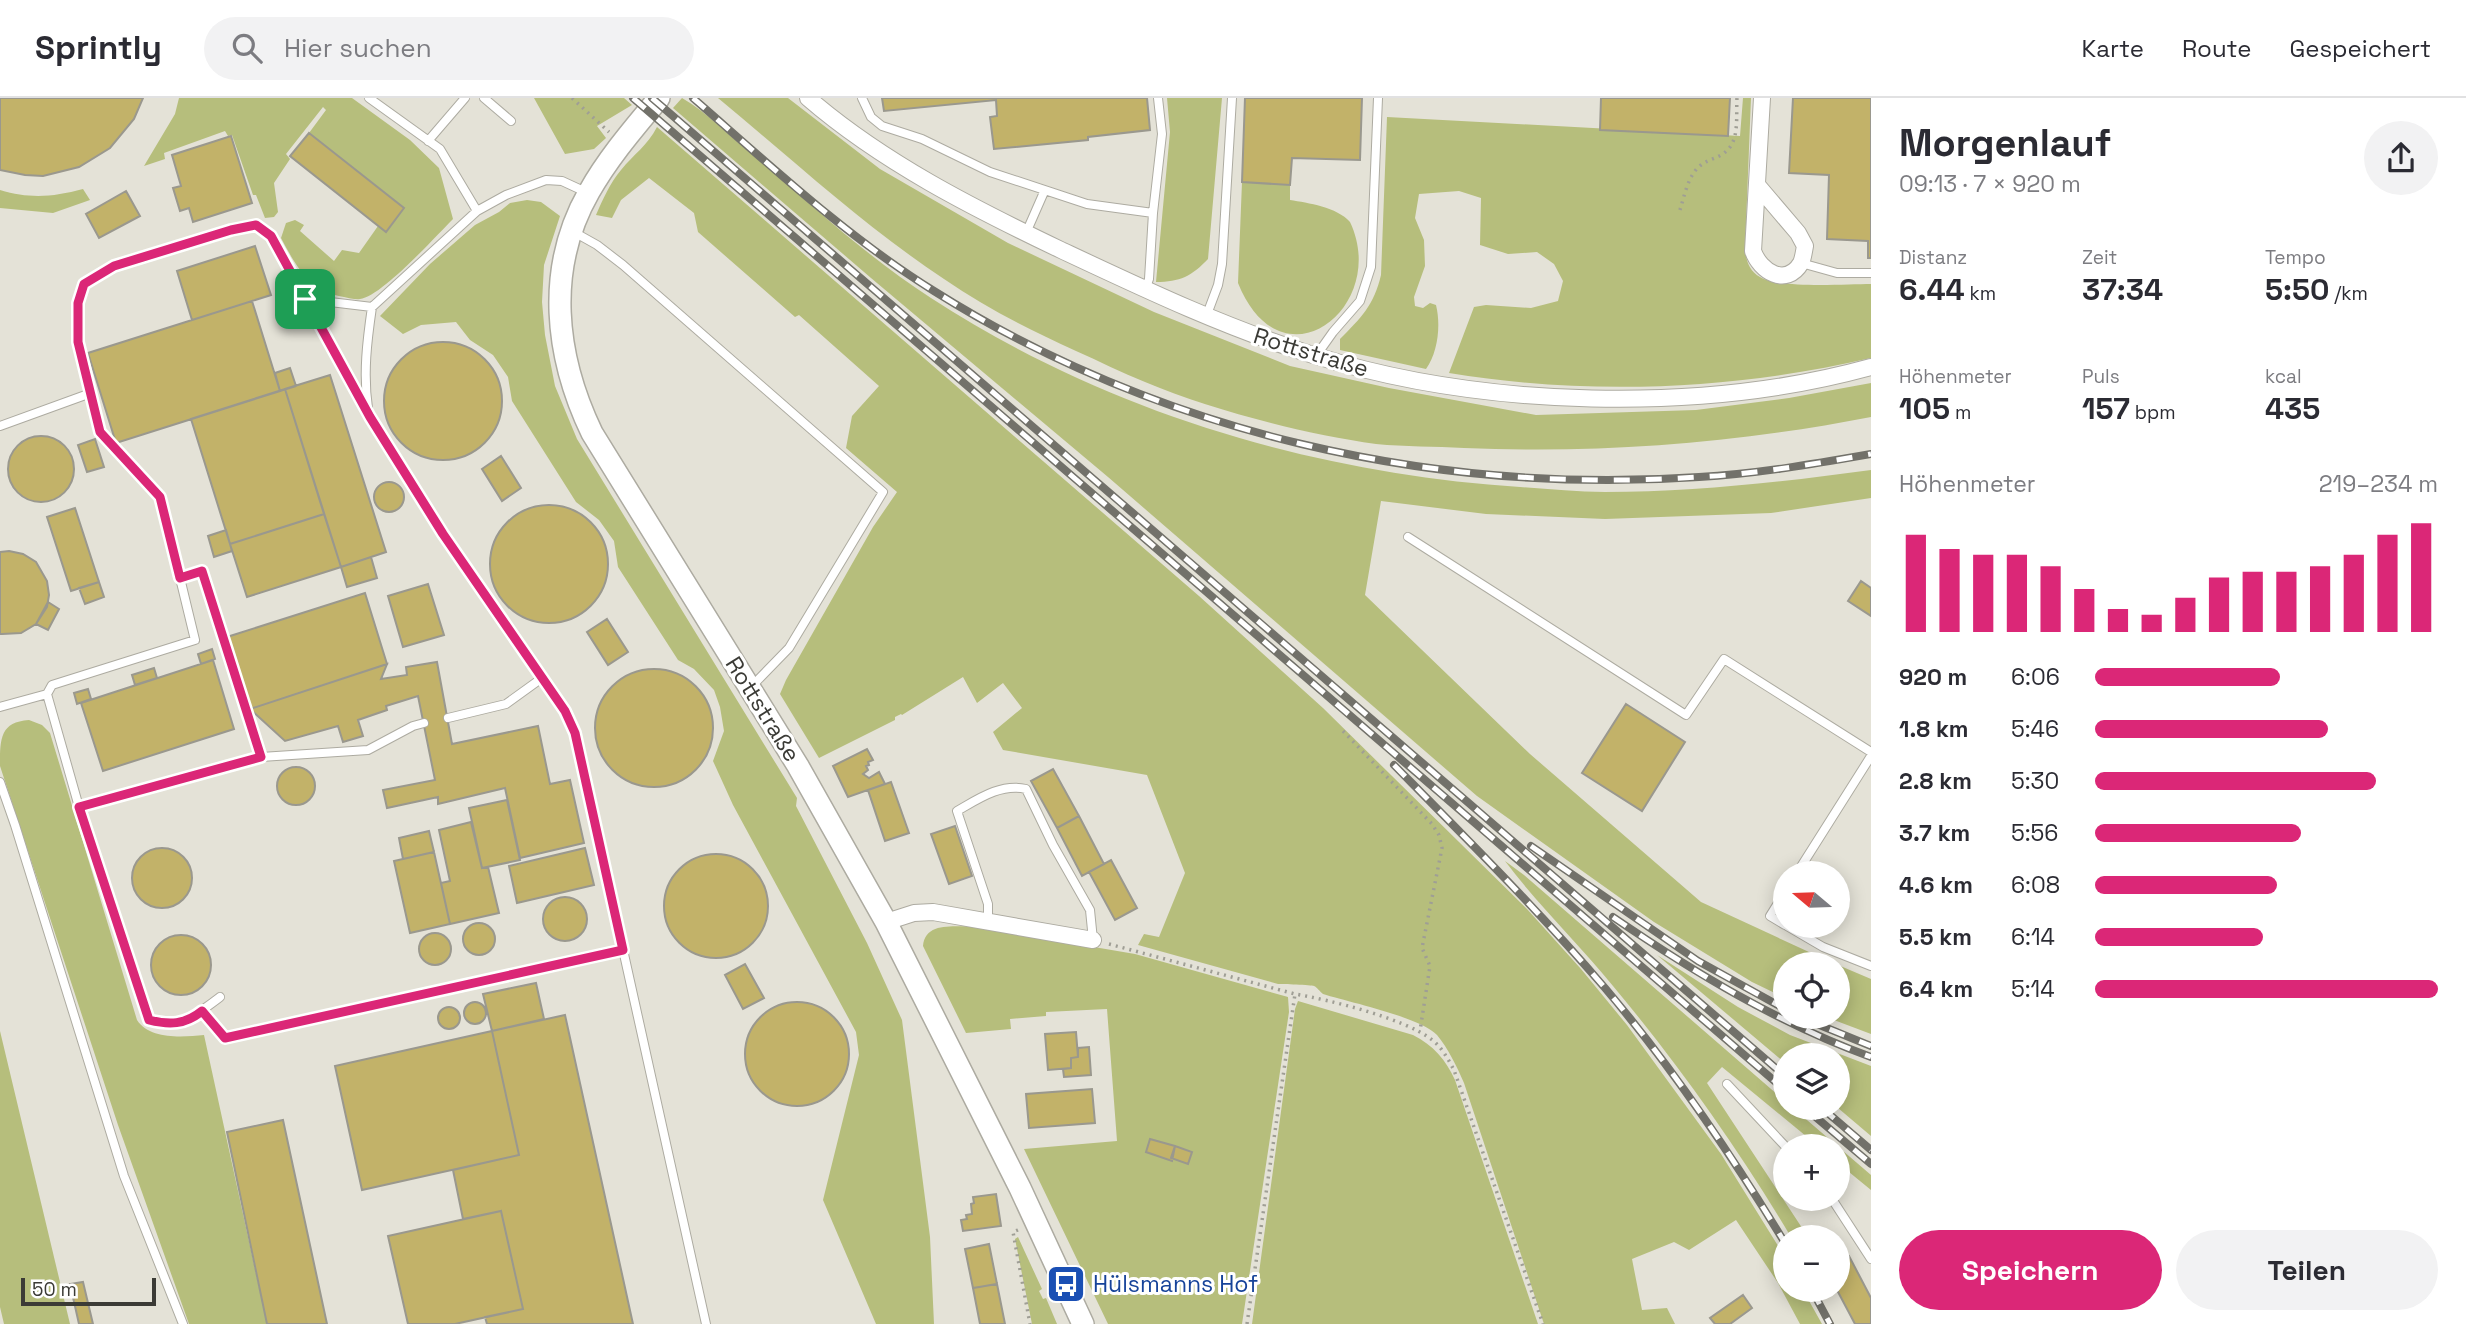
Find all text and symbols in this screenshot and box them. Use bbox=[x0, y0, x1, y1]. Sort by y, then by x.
search box bbox=[204, 17, 694, 80]
text: Sprintly bbox=[35, 27, 162, 69]
icon: search bbox=[228, 29, 266, 67]
text: Hier suchen bbox=[284, 31, 432, 65]
text: Karte bbox=[2082, 33, 2144, 64]
text: Route bbox=[2182, 33, 2251, 64]
text: Gespeichert bbox=[2289, 33, 2431, 64]
text: Morgenlauf bbox=[1899, 119, 2111, 167]
button: share bbox=[2364, 121, 2438, 195]
text: 09:13 · 7 × 920 m bbox=[1899, 169, 2081, 199]
text: Distanz bbox=[1899, 245, 1967, 270]
text: Zeit bbox=[2082, 245, 2117, 270]
text: Tempo bbox=[2265, 245, 2326, 270]
pin bbox=[275, 269, 335, 329]
text: 6.44 bbox=[1899, 270, 1965, 309]
text: 37:34 bbox=[2082, 270, 2163, 309]
text: 5:50 bbox=[2265, 270, 2329, 309]
icon: arrive bbox=[286, 280, 324, 318]
text: km bbox=[1965, 281, 1996, 306]
text: /km bbox=[2329, 281, 2368, 306]
street label: Rottstraße bbox=[1250, 320, 1372, 384]
text: Höhenmeter bbox=[1899, 364, 2012, 389]
text: Puls bbox=[2082, 364, 2120, 389]
text: kcal bbox=[2265, 364, 2302, 389]
text: 105 bbox=[1899, 389, 1950, 428]
text: 157 bbox=[2082, 389, 2130, 428]
text: 435 bbox=[2265, 389, 2320, 428]
text: m bbox=[1950, 400, 1971, 425]
text: bpm bbox=[2130, 400, 2176, 425]
text: Höhenmeter bbox=[1899, 469, 2036, 499]
text: 219–234 m bbox=[2319, 469, 2438, 499]
street label: Rottstraße bbox=[719, 651, 807, 767]
text: 920 m bbox=[1899, 662, 1967, 692]
text: 6:06 bbox=[2011, 662, 2060, 692]
text: 1.8 km bbox=[1899, 714, 1969, 744]
text: 5:46 bbox=[2011, 714, 2059, 744]
text: 2.8 km bbox=[1899, 766, 1972, 796]
text: 5:30 bbox=[2011, 766, 2059, 796]
text: 3.7 km bbox=[1899, 818, 1970, 848]
text: 5:56 bbox=[2011, 818, 2058, 848]
north arrow bbox=[1773, 861, 1850, 938]
map controls bbox=[1773, 861, 1850, 1302]
text: 4.6 km bbox=[1899, 870, 1973, 900]
text: 6:08 bbox=[2011, 870, 2060, 900]
text: 5.5 km bbox=[1899, 922, 1972, 952]
text: 6:14 bbox=[2011, 922, 2055, 952]
button: locate bbox=[1773, 952, 1850, 1029]
text: 6.4 km bbox=[1899, 974, 1973, 1004]
text: 5:14 bbox=[2011, 974, 2055, 1004]
button: layers bbox=[1773, 1043, 1850, 1120]
button: + bbox=[1773, 1134, 1850, 1211]
button: − bbox=[1773, 1225, 1850, 1302]
button: Speichern bbox=[1899, 1230, 2162, 1310]
button: Teilen bbox=[2176, 1230, 2438, 1310]
bus stop icon: Hülsmanns Hof bbox=[1045, 1263, 1087, 1305]
place label: Hülsmanns Hof bbox=[1093, 1269, 1258, 1299]
scale bar bbox=[21, 1275, 156, 1307]
text: 50 m bbox=[32, 1277, 77, 1302]

